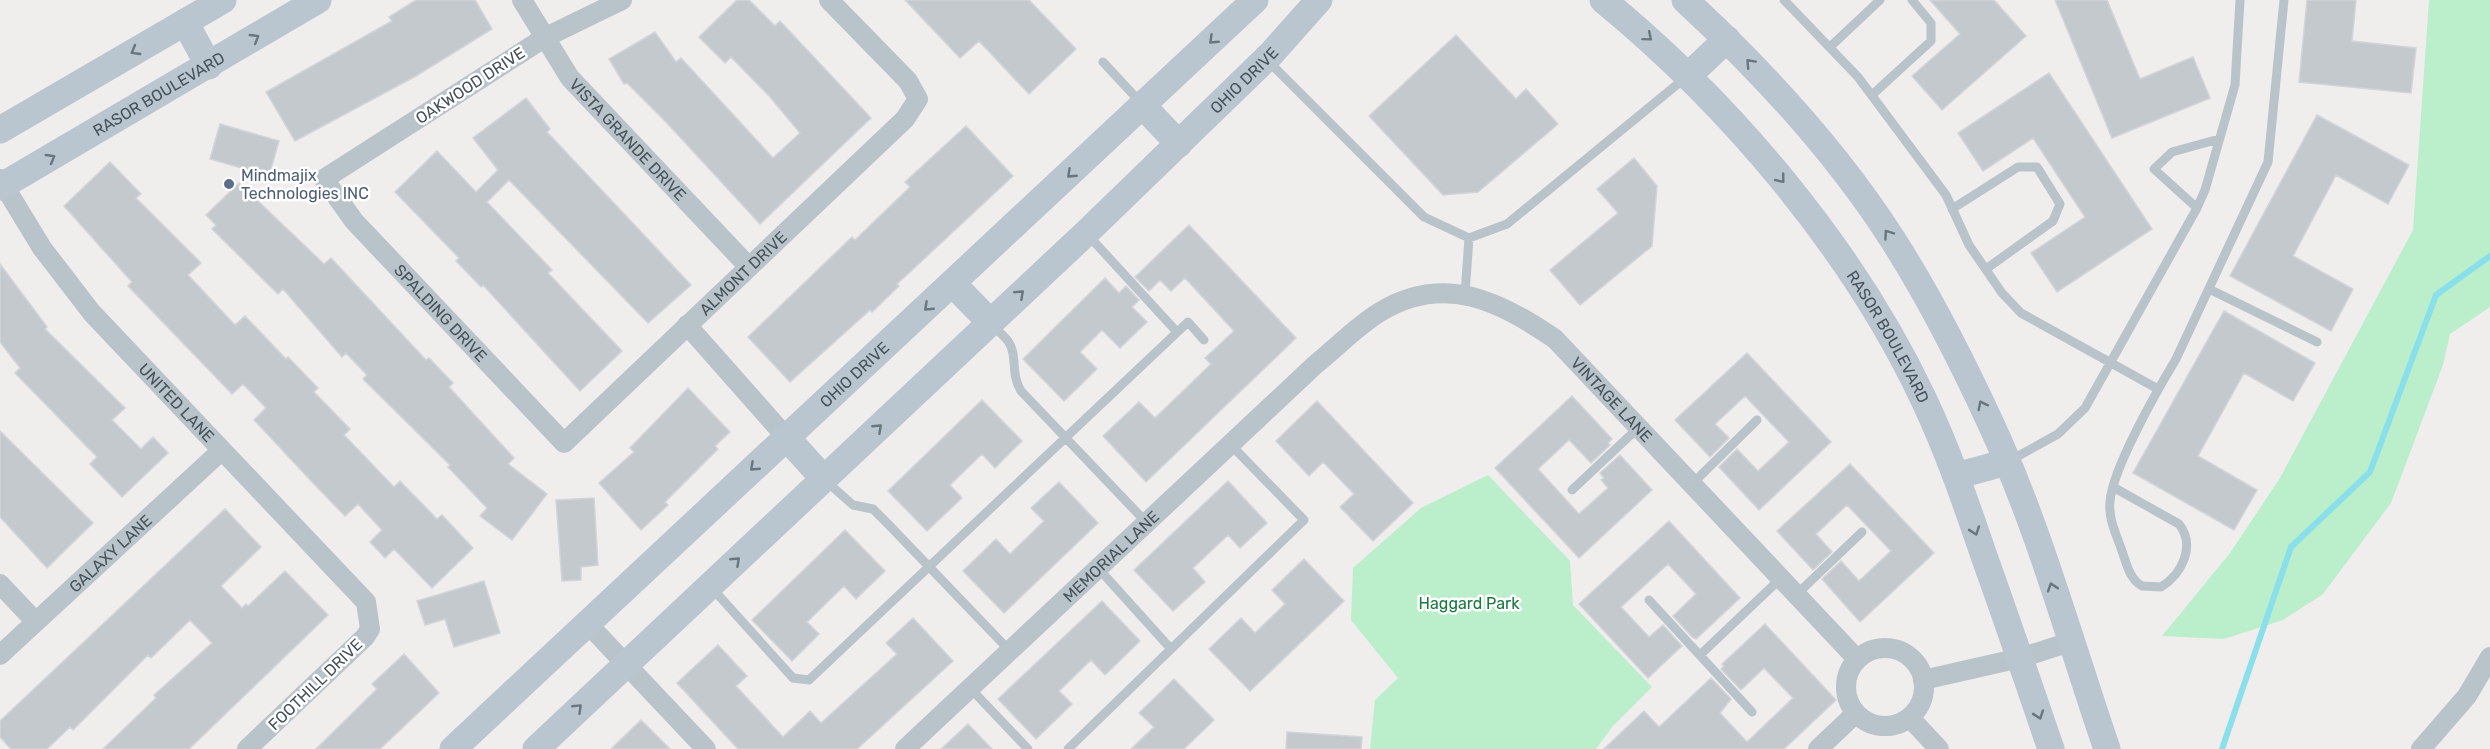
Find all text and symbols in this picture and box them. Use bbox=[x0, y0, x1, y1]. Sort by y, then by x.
one-way arrow bbox=[1641, 30, 1652, 41]
one-way arrow bbox=[1210, 33, 1221, 44]
one-way arrow bbox=[249, 34, 259, 46]
street label: OAKWOOD DRIVE bbox=[412, 43, 528, 128]
street label: OHIO DRIVE bbox=[1206, 43, 1283, 118]
one-way arrow bbox=[131, 44, 141, 56]
street label: RASOR BOULEVARD bbox=[90, 48, 228, 140]
one-way arrow bbox=[1746, 60, 1757, 70]
street label: VISTA GRANDE DRIVE bbox=[565, 75, 690, 205]
one-way arrow bbox=[45, 154, 55, 165]
place label: Mindmajix Technologies INC bbox=[241, 166, 369, 203]
one-way arrow bbox=[1067, 167, 1077, 178]
one-way arrow bbox=[1774, 173, 1785, 184]
marker: Mindmajix Technologies INC bbox=[222, 177, 236, 191]
street label: ALMONT DRIVE bbox=[696, 228, 791, 319]
one-way arrow bbox=[1884, 230, 1895, 241]
street label: SPALDING DRIVE bbox=[390, 261, 491, 366]
street label: RASOR BOULEVARD bbox=[1843, 267, 1933, 406]
one-way arrow bbox=[1014, 290, 1024, 301]
one-way arrow bbox=[925, 300, 935, 311]
street label: OHIO DRIVE bbox=[816, 338, 893, 411]
street label: VINTAGE LANE bbox=[1567, 353, 1656, 446]
street label: UNITED LANE bbox=[135, 359, 218, 446]
one-way arrow bbox=[1977, 400, 1989, 411]
one-way arrow bbox=[872, 424, 882, 435]
one-way arrow bbox=[750, 460, 761, 471]
street label: MEMORIAL LANE bbox=[1059, 507, 1163, 606]
street label: GALAXY LANE bbox=[65, 511, 156, 596]
one-way arrow bbox=[1968, 525, 1981, 536]
one-way arrow bbox=[729, 557, 740, 568]
one-way arrow bbox=[2047, 582, 2059, 593]
park label: Haggard Park bbox=[1419, 594, 1520, 613]
street label: FOOTHILL DRIVE bbox=[264, 635, 366, 734]
one-way arrow bbox=[571, 705, 582, 716]
one-way arrow bbox=[2032, 709, 2045, 720]

